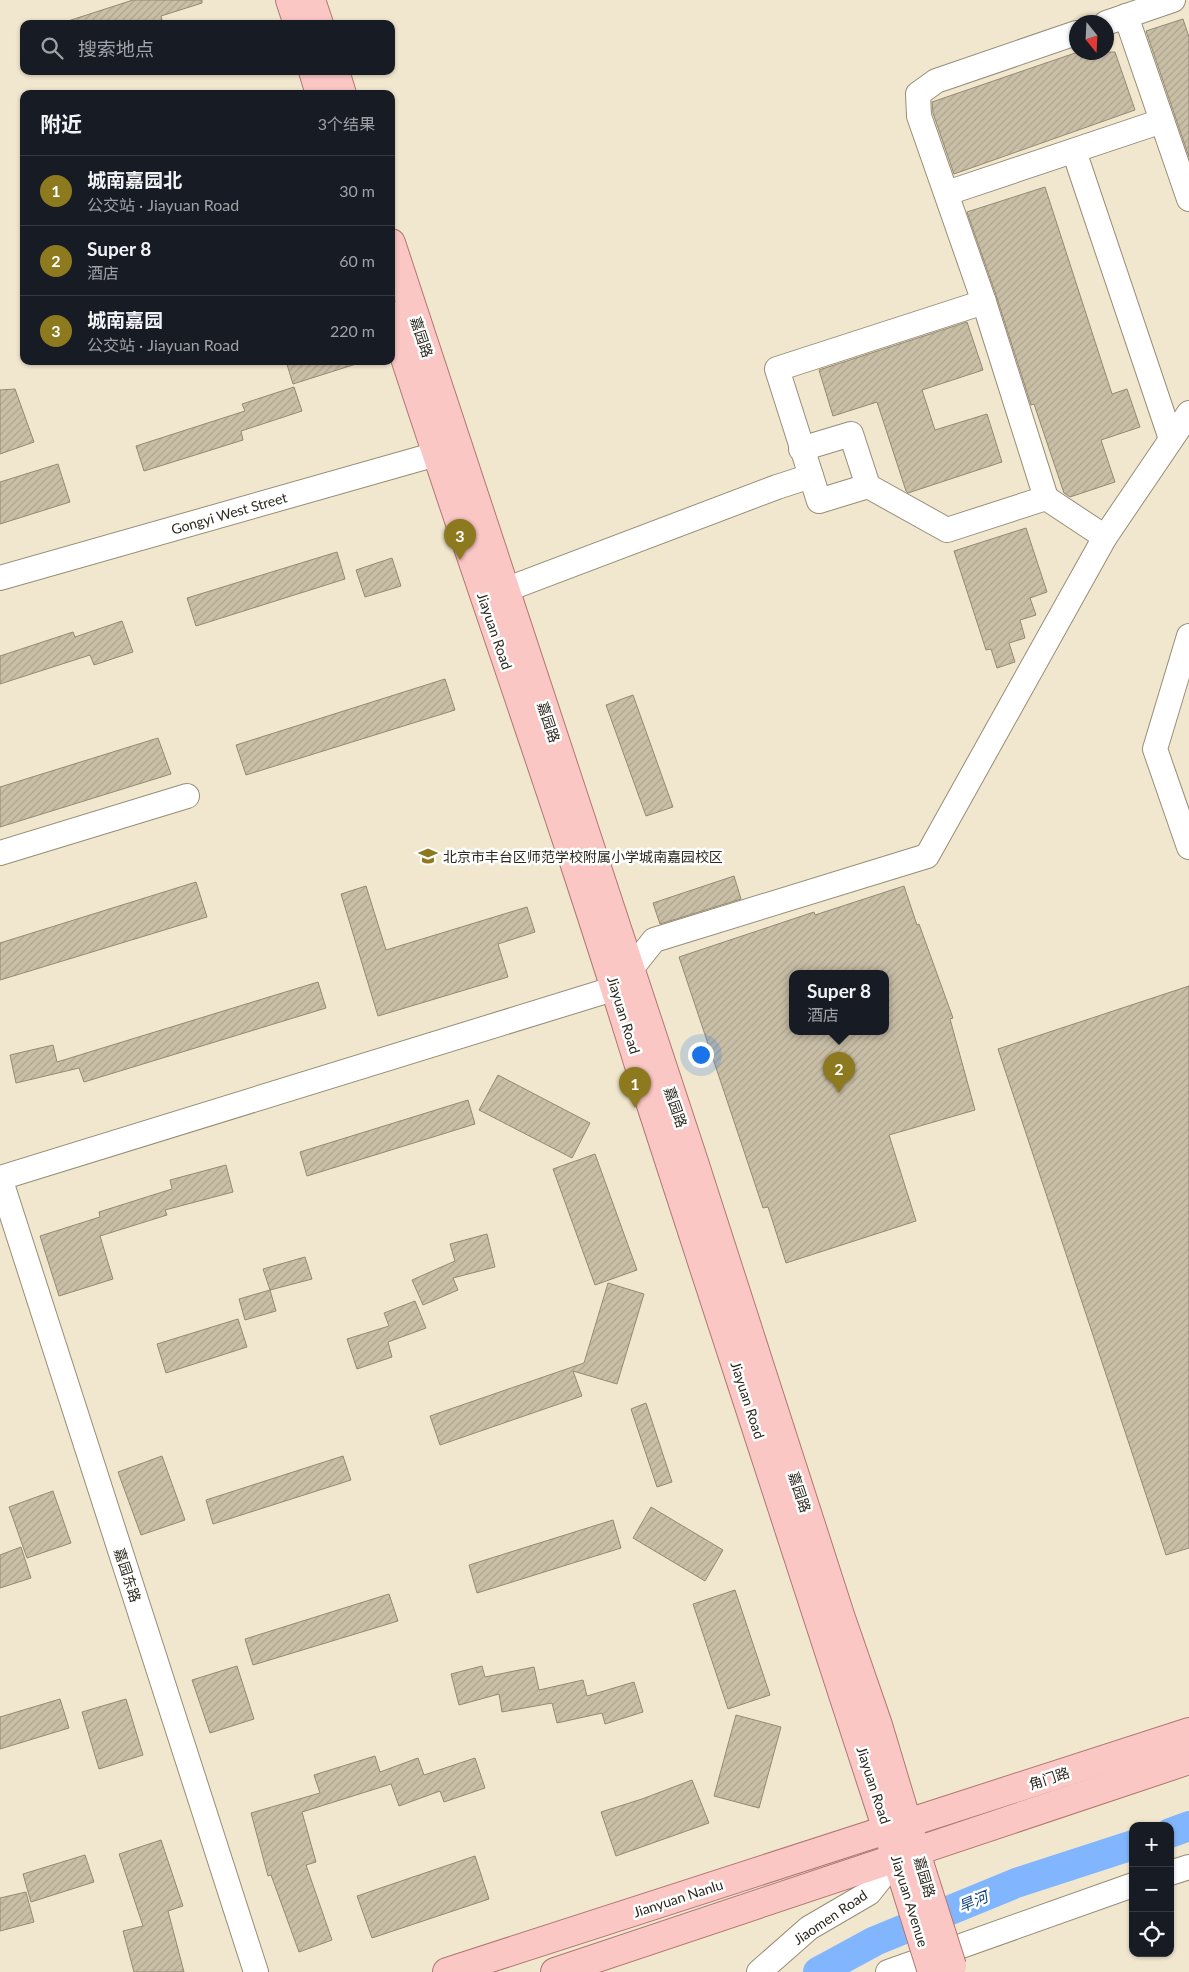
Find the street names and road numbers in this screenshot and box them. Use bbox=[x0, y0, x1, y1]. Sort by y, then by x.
street label: 嘉园路 bbox=[407, 314, 437, 360]
street label: Gongyi West Street bbox=[169, 488, 289, 538]
street label: Jiayuan Road bbox=[474, 590, 516, 672]
street label: 嘉园路 bbox=[534, 699, 564, 745]
street label: Jiayuan Road bbox=[604, 974, 644, 1056]
street label: 嘉园路 bbox=[661, 1084, 691, 1130]
street label: Jiayuan Road bbox=[727, 1359, 769, 1441]
street label: 嘉园路 bbox=[785, 1469, 815, 1515]
street label: 嘉园东路 bbox=[111, 1546, 145, 1604]
street label: Jiayuan Road bbox=[853, 1744, 895, 1826]
street label: 角门路 bbox=[1026, 1763, 1072, 1793]
street label: Jiayuan Avenue bbox=[888, 1853, 932, 1949]
street label: 嘉园路 bbox=[911, 1854, 939, 1900]
street label: Jianyuan Nanlu bbox=[631, 1875, 725, 1921]
street label: Jiaomen Road bbox=[790, 1886, 870, 1948]

